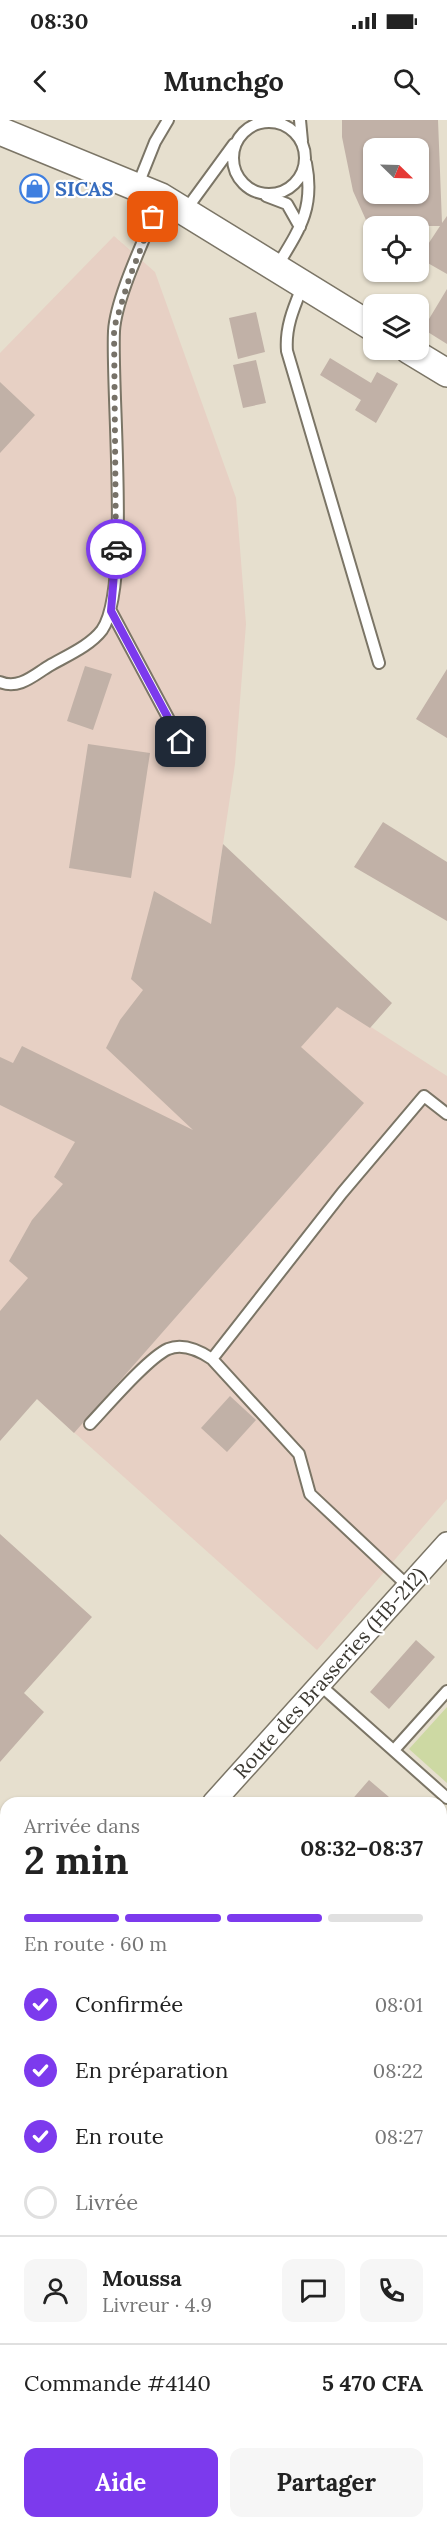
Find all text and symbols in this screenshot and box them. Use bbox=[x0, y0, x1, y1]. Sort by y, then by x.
text: 08:30 bbox=[30, 7, 88, 35]
text: Munchgo bbox=[163, 64, 284, 98]
icon: back bbox=[24, 65, 57, 98]
icon: search bbox=[390, 65, 423, 98]
north arrow bbox=[363, 138, 429, 204]
map controls bbox=[363, 138, 429, 360]
shop icon: SICAS bbox=[18, 173, 50, 205]
place label: SICAS bbox=[55, 176, 113, 201]
pin bbox=[127, 191, 178, 242]
icon: bag bbox=[136, 200, 169, 233]
button: locate bbox=[363, 216, 429, 282]
button: layers bbox=[363, 294, 429, 360]
courier bbox=[86, 519, 146, 579]
icon: car bbox=[100, 533, 133, 566]
pin bbox=[155, 716, 206, 767]
icon: home bbox=[164, 725, 197, 758]
street label: Route des Brasseries (HB-212) bbox=[228, 1562, 432, 1784]
text: Arrivée dans bbox=[24, 1813, 140, 1838]
text: 08:32–08:37 bbox=[300, 1834, 423, 1862]
text: 2 min bbox=[24, 1835, 129, 1885]
text: En route · 60 m bbox=[24, 1931, 167, 1956]
icon: check bbox=[24, 1988, 57, 2021]
text: Confirmée bbox=[75, 1990, 183, 2018]
text: 08:01 bbox=[375, 1992, 423, 2017]
icon: check bbox=[24, 2054, 57, 2087]
text: En préparation bbox=[75, 2056, 228, 2084]
text: 08:22 bbox=[373, 2058, 423, 2083]
icon: check bbox=[24, 2120, 57, 2153]
text: En route bbox=[75, 2122, 164, 2150]
text: 08:27 bbox=[374, 2124, 423, 2149]
text: Livrée bbox=[75, 2188, 138, 2216]
button: person bbox=[24, 2259, 87, 2322]
button: chat bbox=[282, 2259, 345, 2322]
button: phone bbox=[360, 2259, 423, 2322]
text: Moussa bbox=[102, 2264, 182, 2292]
text: Livreur · 4.9 bbox=[102, 2292, 212, 2317]
text: Commande #4140 bbox=[24, 2369, 211, 2397]
text: 5 470 CFA bbox=[322, 2369, 423, 2397]
button: Aide bbox=[24, 2448, 218, 2517]
button: Partager bbox=[230, 2448, 423, 2517]

